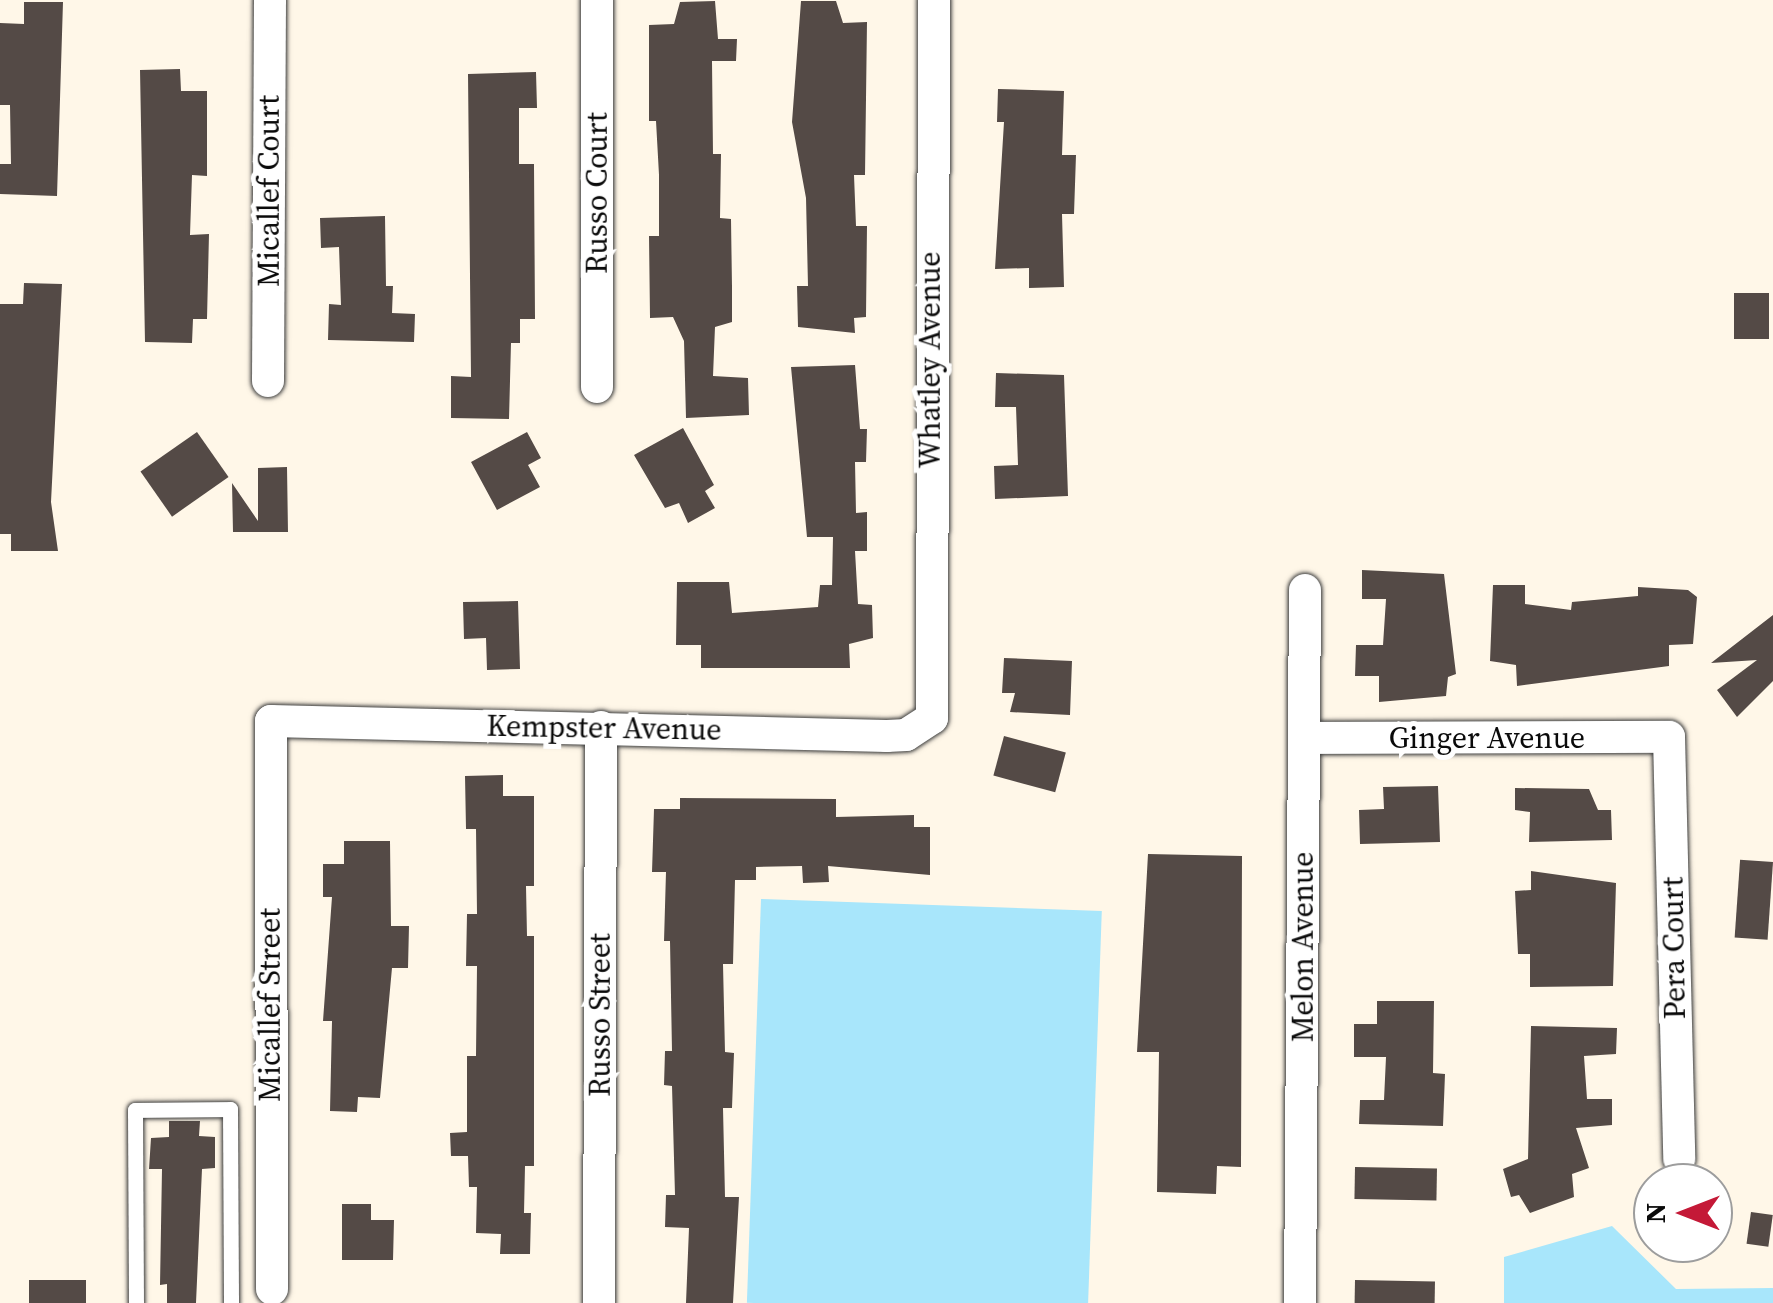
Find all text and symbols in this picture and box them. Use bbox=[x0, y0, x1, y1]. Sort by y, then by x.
street label: Micallef Court bbox=[251, 95, 287, 287]
street label: Russo Court bbox=[579, 112, 615, 274]
street label: Whatley Avenue bbox=[912, 252, 948, 468]
street label: Kempster Avenue bbox=[486, 708, 722, 748]
street label: Ginger Avenue bbox=[1389, 720, 1585, 756]
street label: Melon Avenue bbox=[1285, 852, 1321, 1042]
street label: Pera Court bbox=[1655, 876, 1693, 1020]
street label: Micallef Street bbox=[252, 908, 288, 1102]
street label: Russo Street bbox=[582, 933, 618, 1097]
north arrow bbox=[1633, 1163, 1733, 1263]
text: N bbox=[1636, 1203, 1674, 1223]

